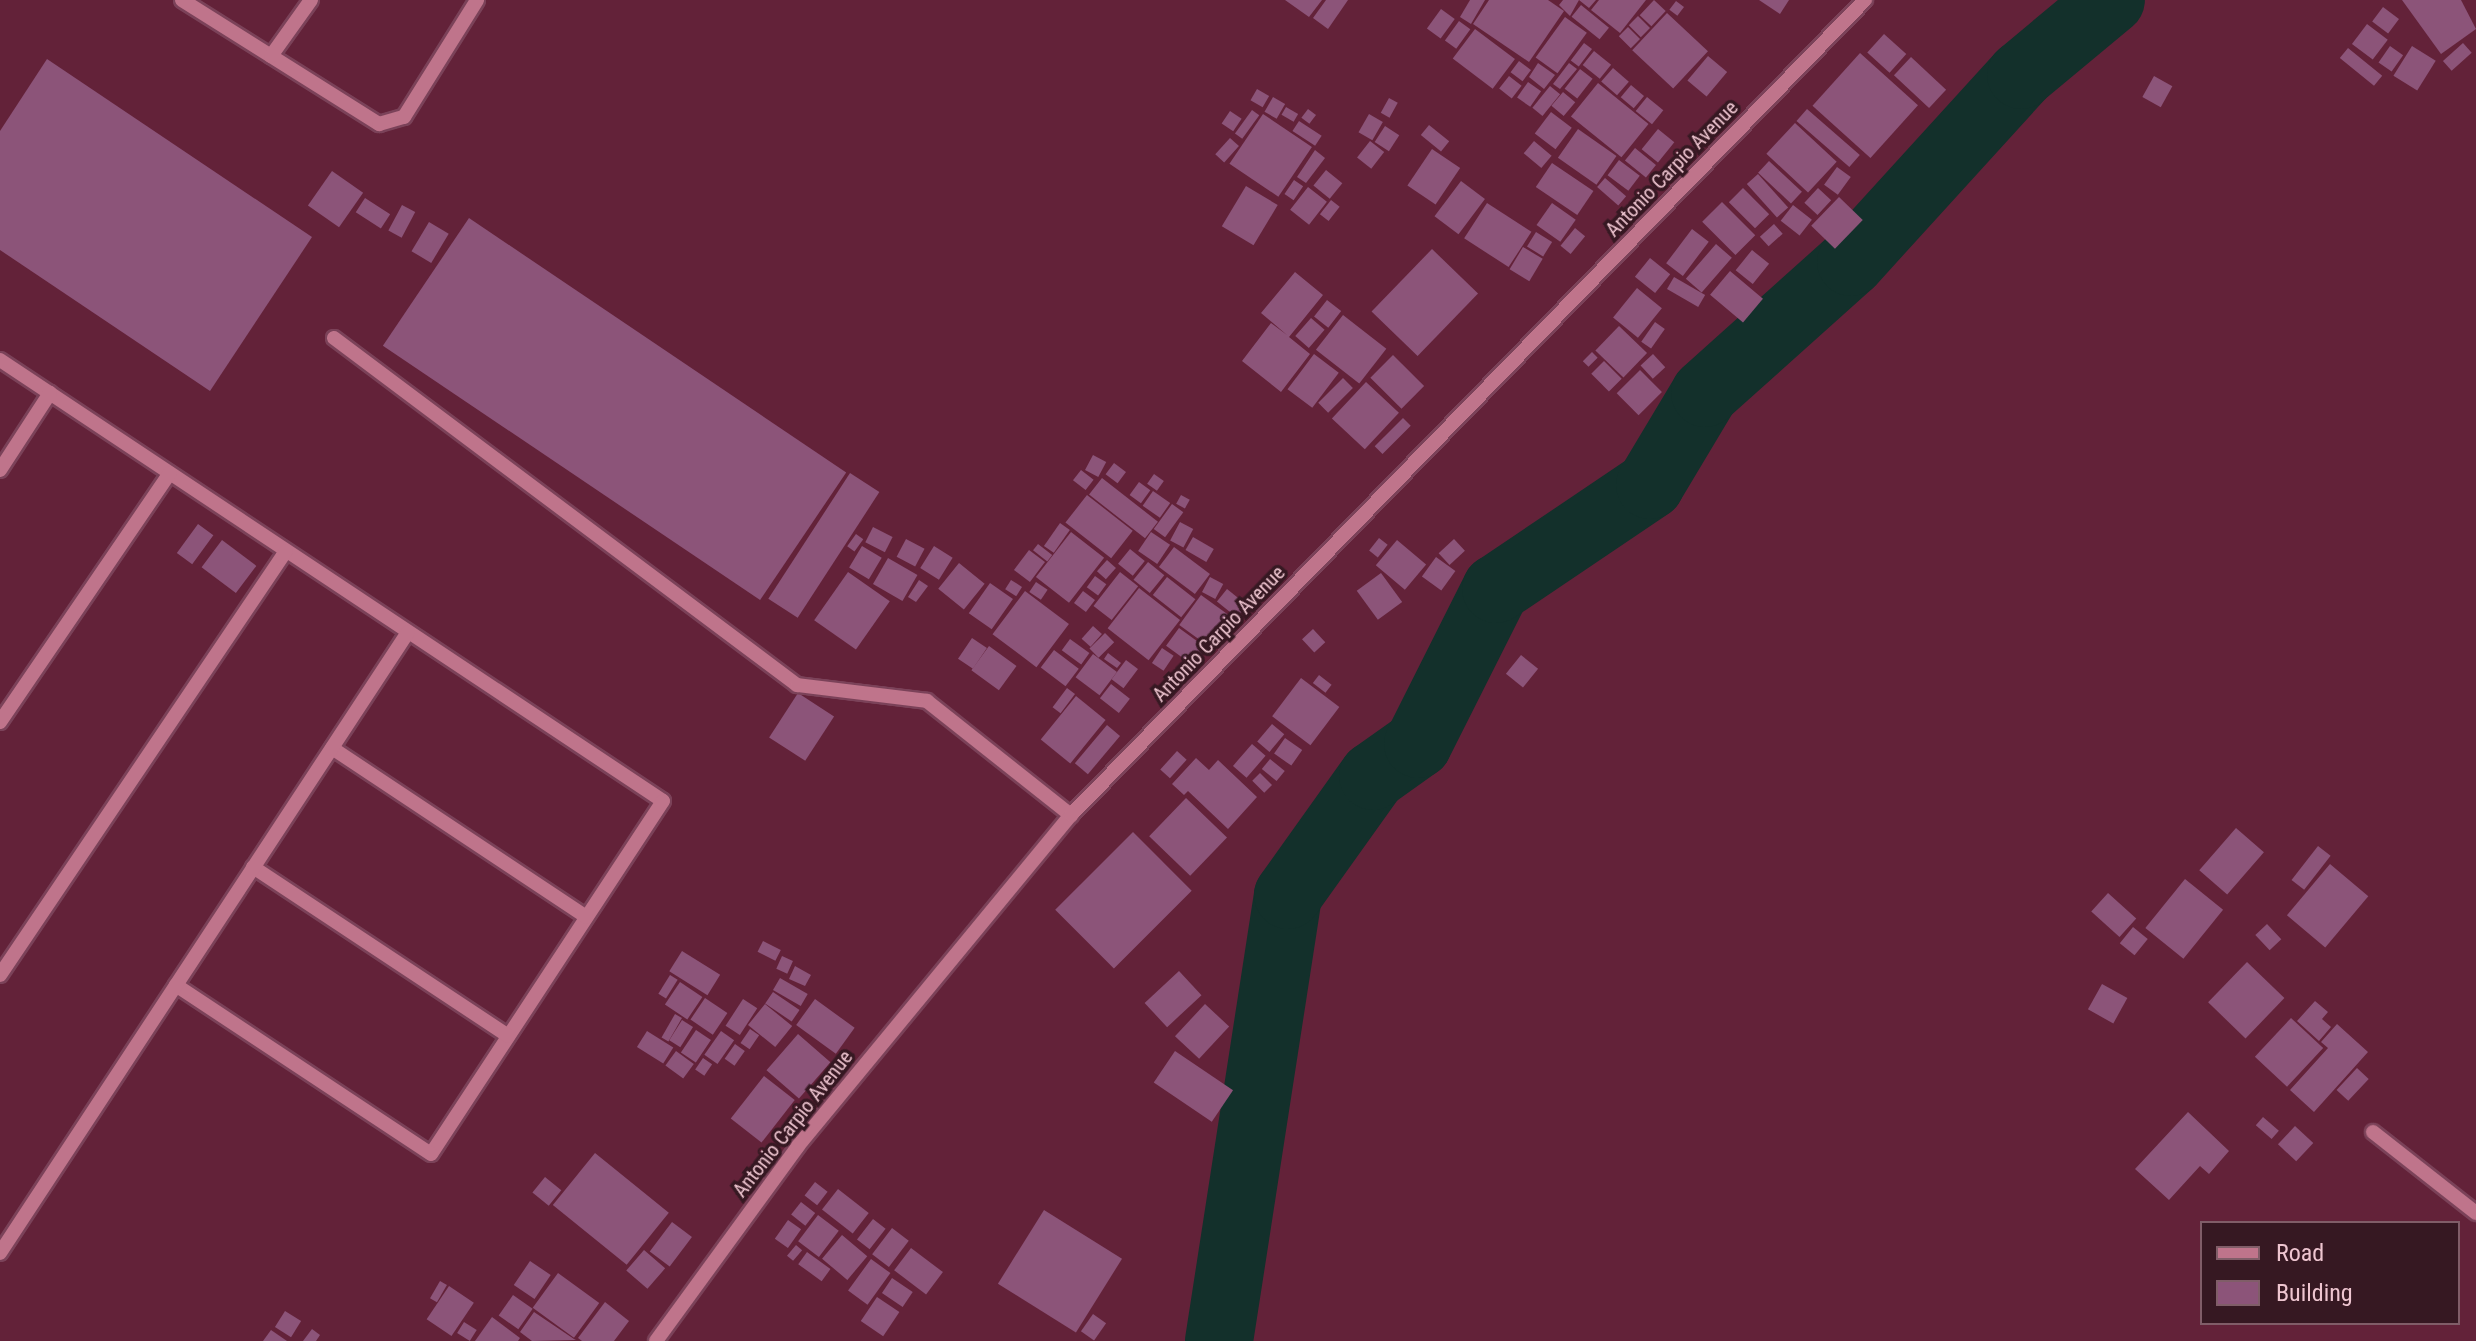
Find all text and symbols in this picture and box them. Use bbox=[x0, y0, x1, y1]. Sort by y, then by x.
street label: Antonio Carpio Avenue bbox=[1601, 96, 1743, 242]
street label: Antonio Carpio Avenue bbox=[1148, 561, 1290, 707]
street label: Antonio Carpio Avenue bbox=[728, 1046, 858, 1202]
legend bbox=[2200, 1221, 2460, 1325]
text: Road bbox=[2276, 1239, 2324, 1267]
text: Building bbox=[2276, 1279, 2353, 1307]

